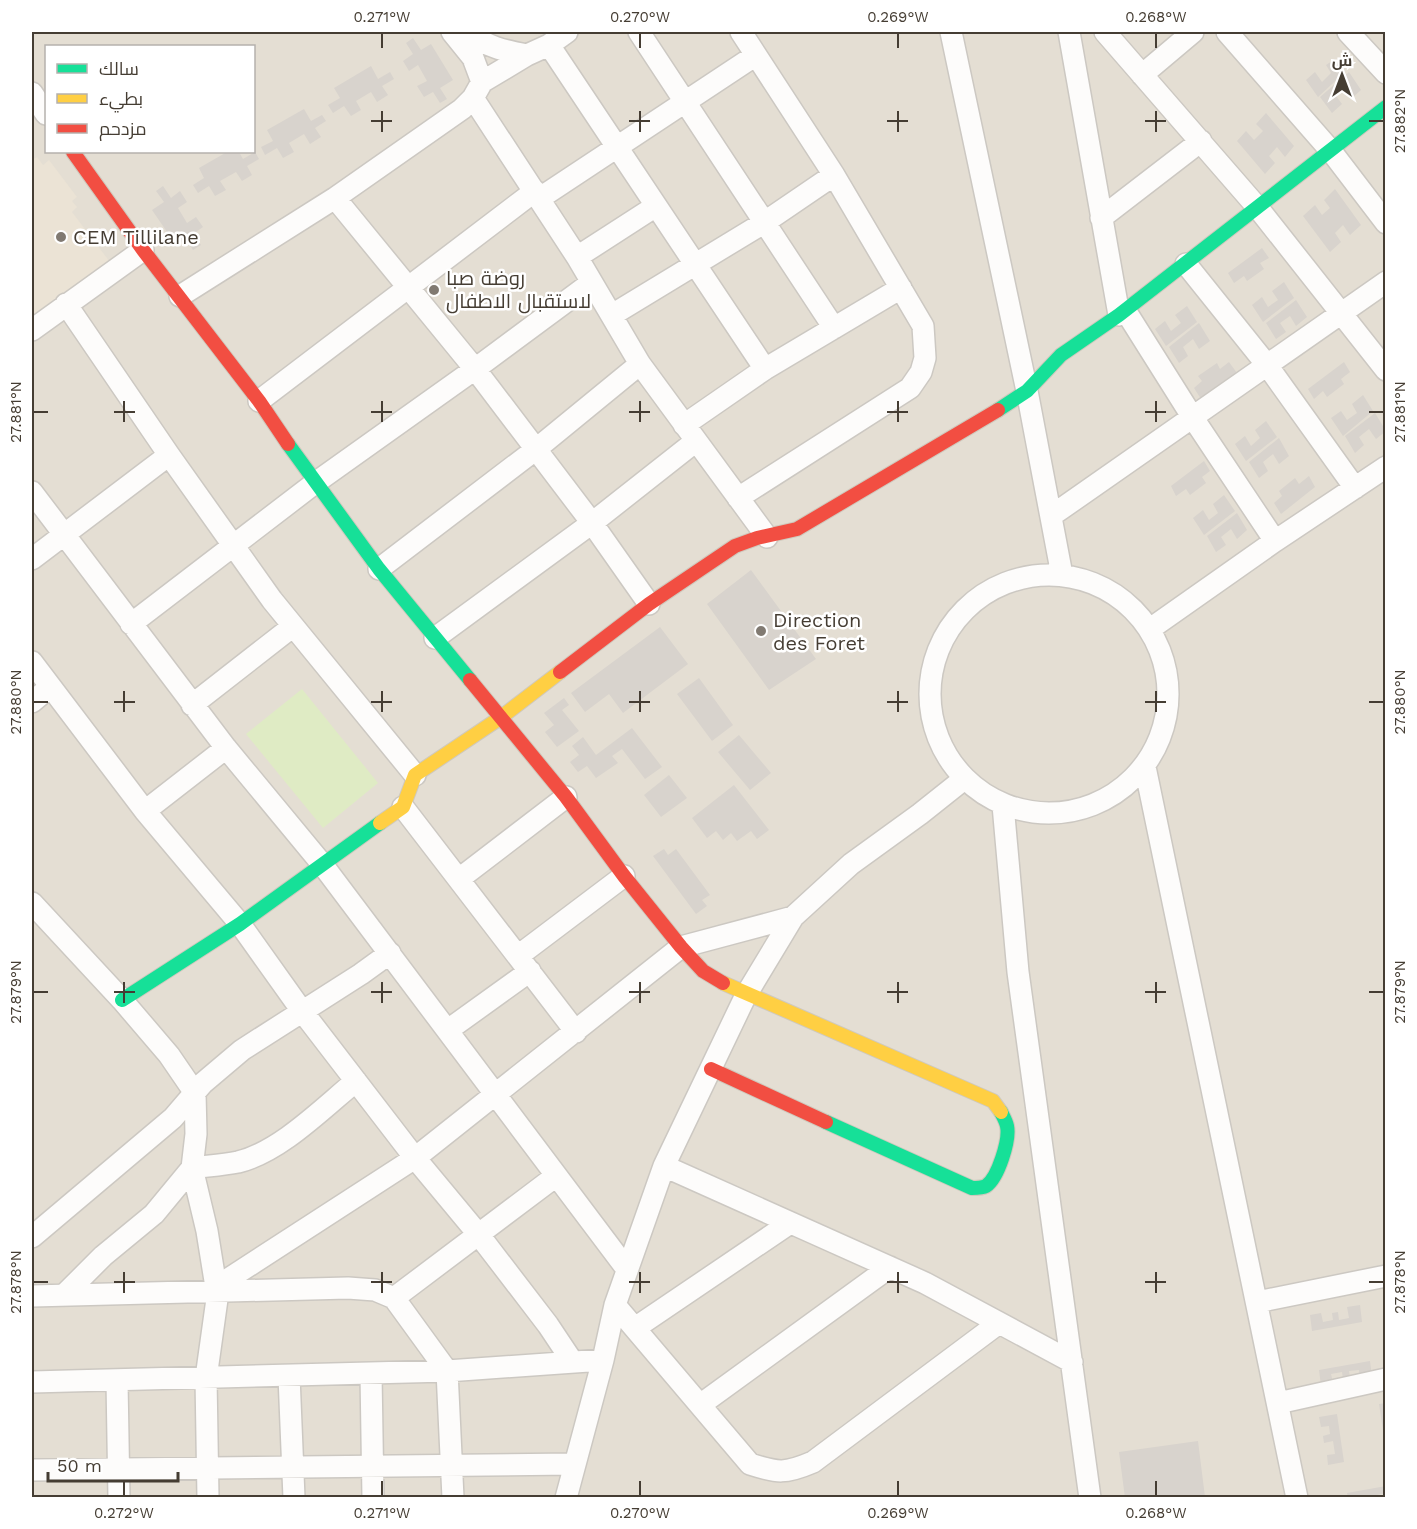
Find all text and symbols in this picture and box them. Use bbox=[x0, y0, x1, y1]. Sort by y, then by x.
text: 0.271°W bbox=[354, 8, 411, 26]
text: 0.270°W bbox=[610, 8, 670, 26]
text: 0.269°W bbox=[867, 8, 929, 26]
text: 0.268°W bbox=[1125, 8, 1187, 26]
legend bbox=[45, 45, 255, 153]
north arrow bbox=[1312, 45, 1372, 105]
text: ش bbox=[1332, 51, 1352, 70]
text: سالك bbox=[99, 58, 139, 79]
text: بطيء bbox=[99, 88, 143, 113]
text: 27.882°N bbox=[1391, 89, 1409, 153]
text: مزدحم bbox=[99, 118, 147, 141]
place label: CEM Tillilane bbox=[73, 225, 199, 249]
marker: CEM Tillilane bbox=[54, 230, 68, 244]
place label: روضة صبا لاستقبال الاطفال bbox=[446, 266, 591, 314]
marker: روضة صبا لاستقبال الاطفال bbox=[427, 283, 441, 297]
text: 27.881°N bbox=[7, 381, 25, 443]
text: 27.881°N bbox=[1391, 381, 1409, 443]
place label: Direction des Foret bbox=[773, 608, 866, 655]
marker: Direction des Foret bbox=[754, 624, 768, 638]
text: 27.880°N bbox=[7, 669, 25, 735]
text: 27.880°N bbox=[1391, 669, 1409, 735]
text: 27.879°N bbox=[7, 960, 25, 1024]
text: 27.879°N bbox=[1391, 960, 1409, 1024]
text: 27.878°N bbox=[7, 1250, 25, 1314]
text: 27.878°N bbox=[1391, 1250, 1409, 1314]
scale bar bbox=[48, 1445, 178, 1483]
text: 50 m bbox=[57, 1455, 102, 1476]
text: 0.272°W bbox=[94, 1504, 154, 1522]
text: 0.271°W bbox=[354, 1504, 411, 1522]
text: 0.270°W bbox=[610, 1504, 670, 1522]
text: 0.269°W bbox=[867, 1504, 929, 1522]
text: 0.268°W bbox=[1125, 1504, 1187, 1522]

